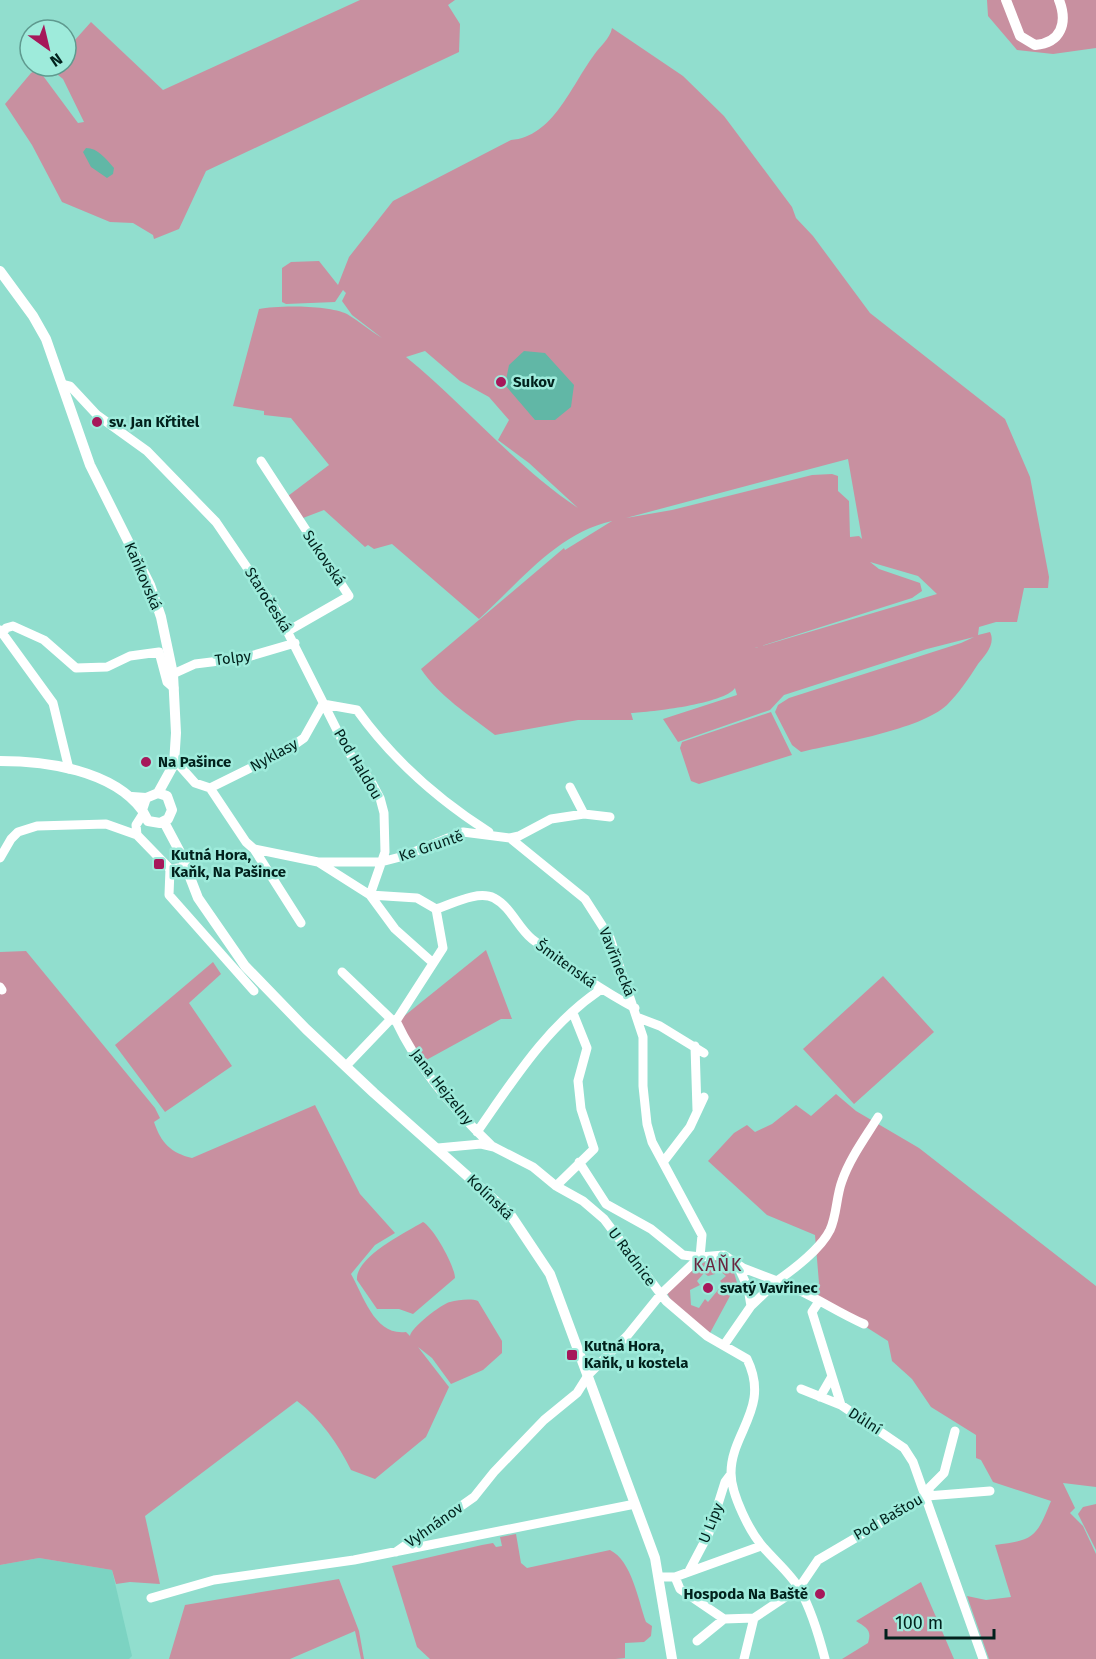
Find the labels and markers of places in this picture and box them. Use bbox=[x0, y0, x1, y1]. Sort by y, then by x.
place label: Sukov bbox=[513, 373, 555, 391]
marker: Sukov bbox=[494, 375, 508, 389]
place label: sv. Jan Křtitel bbox=[109, 413, 200, 431]
marker: sv. Jan Křtitel bbox=[90, 415, 104, 429]
place label: Na Pašince bbox=[158, 753, 231, 771]
marker: Na Pašince bbox=[139, 755, 153, 769]
place label: Kutná Hora, Kaňk, Na Pašince bbox=[171, 846, 286, 881]
marker: Kutná Hora, Kaňk, Na Pašince bbox=[152, 857, 166, 871]
place label: svatý Vavřinec bbox=[720, 1279, 818, 1297]
marker: svatý Vavřinec bbox=[701, 1281, 715, 1295]
place label: Kutná Hora, Kaňk, u kostela bbox=[584, 1337, 688, 1372]
marker: Kutná Hora, Kaňk, u kostela bbox=[565, 1348, 579, 1362]
place label: Hospoda Na Baště bbox=[683, 1585, 808, 1603]
marker: Hospoda Na Baště bbox=[813, 1587, 827, 1601]

